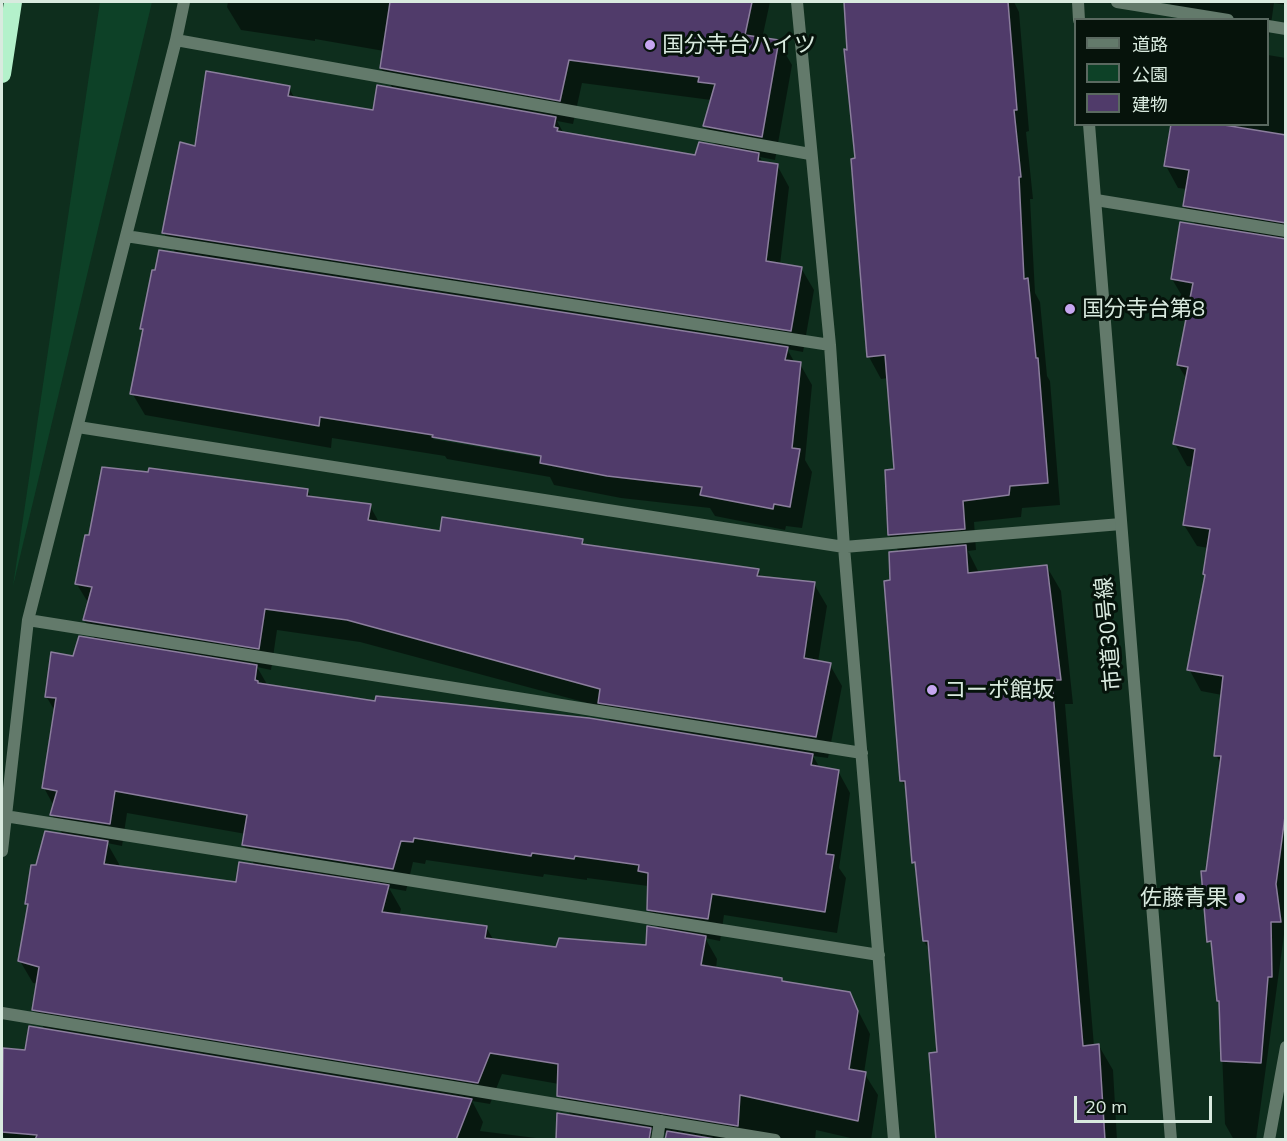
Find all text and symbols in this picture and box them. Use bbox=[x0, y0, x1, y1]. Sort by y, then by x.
legend bbox=[1074, 18, 1269, 126]
place label: 国分寺台ハイツ bbox=[662, 32, 816, 58]
text: 道路 bbox=[1132, 33, 1168, 56]
marker: 国分寺台ハイツ bbox=[643, 38, 657, 52]
text: 公園 bbox=[1132, 63, 1168, 86]
text: 建物 bbox=[1132, 93, 1168, 116]
place label: 国分寺台第8 bbox=[1082, 296, 1205, 322]
marker: 国分寺台第8 bbox=[1063, 302, 1077, 316]
street label: 市道30号線 bbox=[1091, 576, 1127, 692]
place label: コーポ館坂 bbox=[944, 677, 1054, 703]
marker: コーポ館坂 bbox=[925, 683, 939, 697]
place label: 佐藤青果 bbox=[1140, 885, 1228, 911]
marker: 佐藤青果 bbox=[1233, 891, 1247, 905]
scale bar bbox=[1077, 1084, 1215, 1122]
text: 20 m bbox=[1085, 1095, 1127, 1118]

